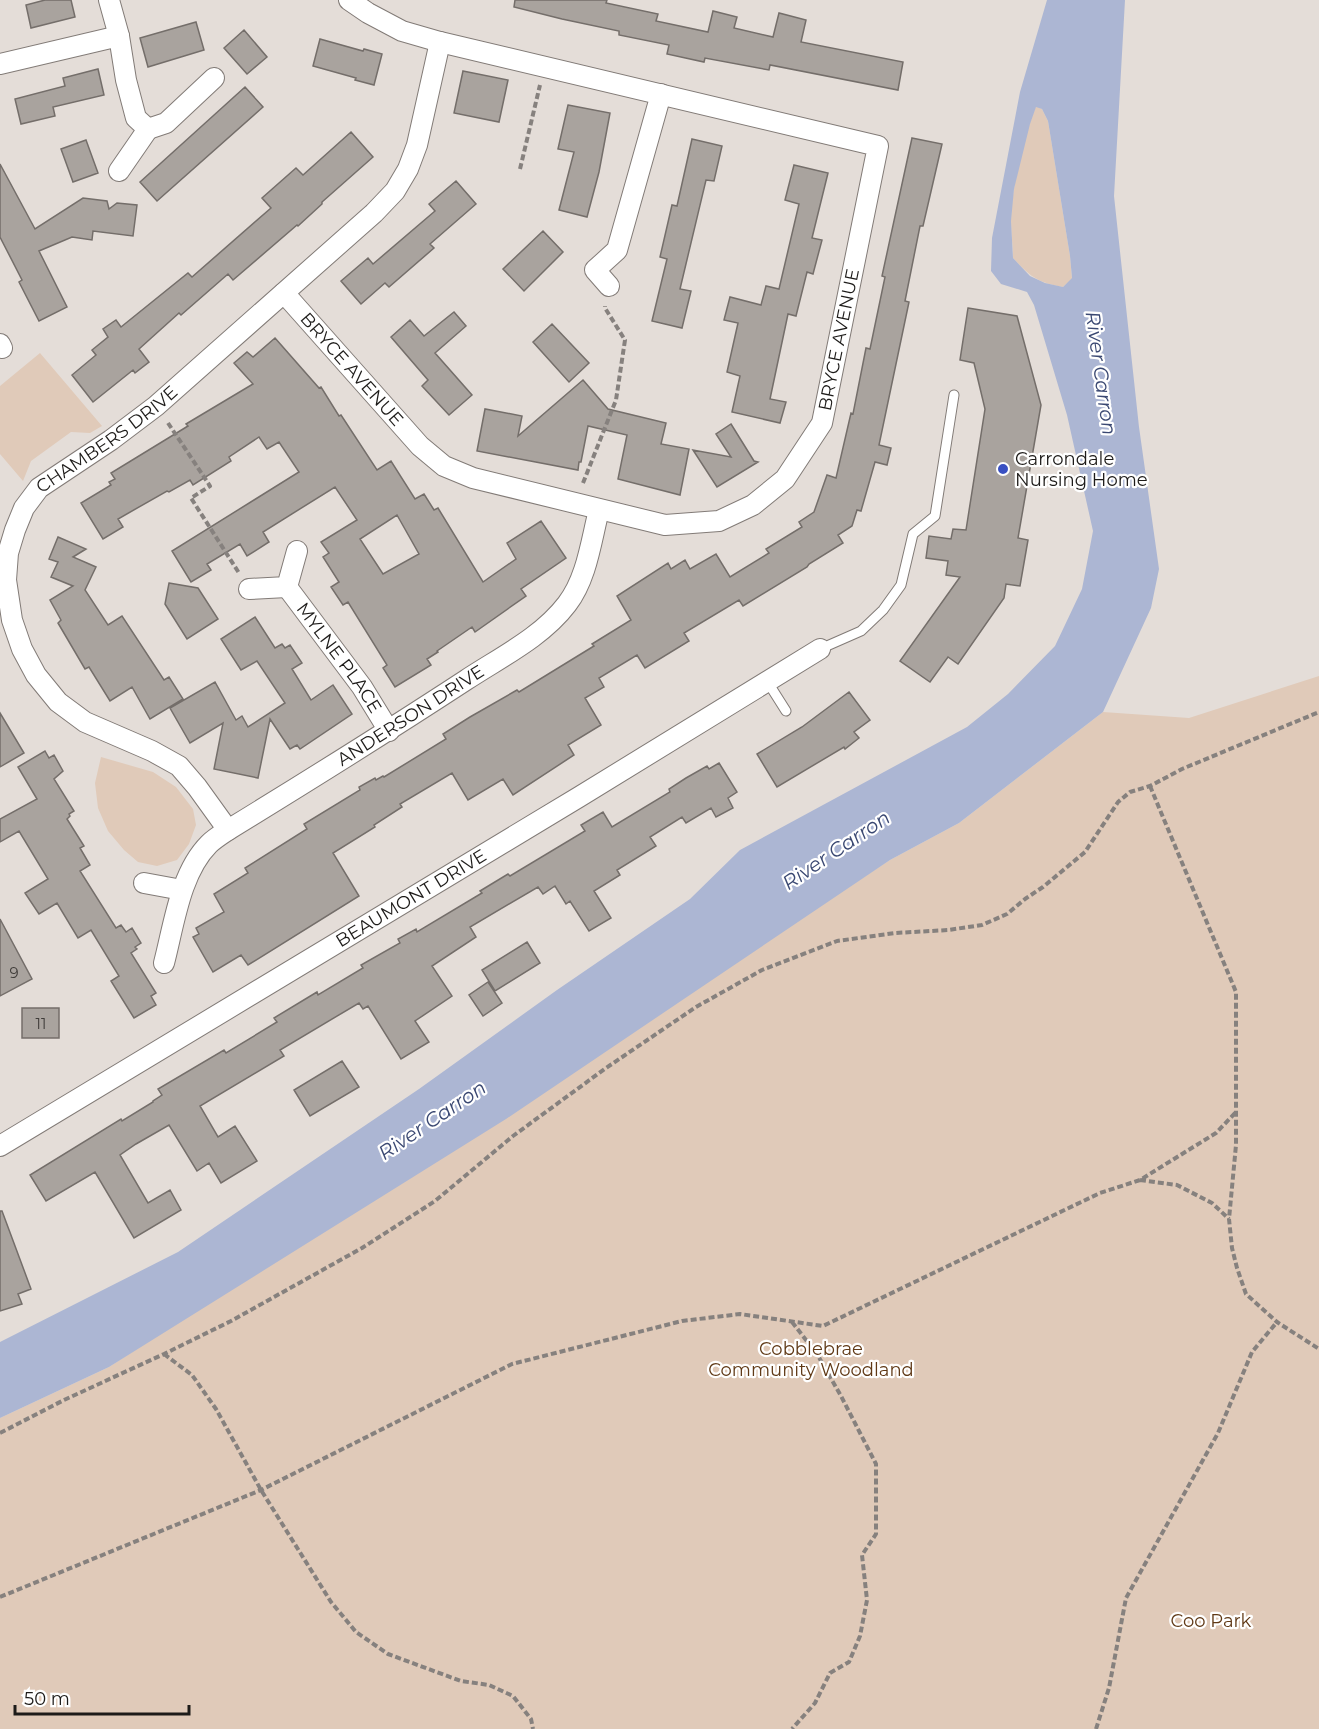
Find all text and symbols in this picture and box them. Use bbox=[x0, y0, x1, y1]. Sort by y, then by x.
street label: BRYCE AVENUE bbox=[814, 267, 864, 413]
street label: BRYCE AVENUE bbox=[296, 308, 408, 431]
water label: River Carron bbox=[1080, 309, 1122, 437]
street label: CHAMBERS DRIVE bbox=[32, 381, 182, 498]
place label: Carrondale Nursing Home bbox=[1015, 448, 1148, 491]
marker: Carrondale Nursing Home bbox=[996, 462, 1010, 476]
street label: MYLNE PLACE bbox=[292, 598, 386, 717]
street label: ANDERSON DRIVE bbox=[333, 660, 488, 771]
water label: River Carron bbox=[778, 805, 894, 895]
street label: BEAUMONT DRIVE bbox=[332, 844, 490, 952]
house number: 9 bbox=[9, 963, 19, 982]
house number: 11 bbox=[36, 1014, 46, 1033]
water label: River Carron bbox=[374, 1075, 490, 1165]
park label: Cobblebrae Community Woodland bbox=[708, 1338, 914, 1381]
park label: Coo Park bbox=[1171, 1610, 1252, 1632]
scale bar bbox=[15, 1678, 189, 1716]
text: 50 m bbox=[24, 1688, 70, 1710]

